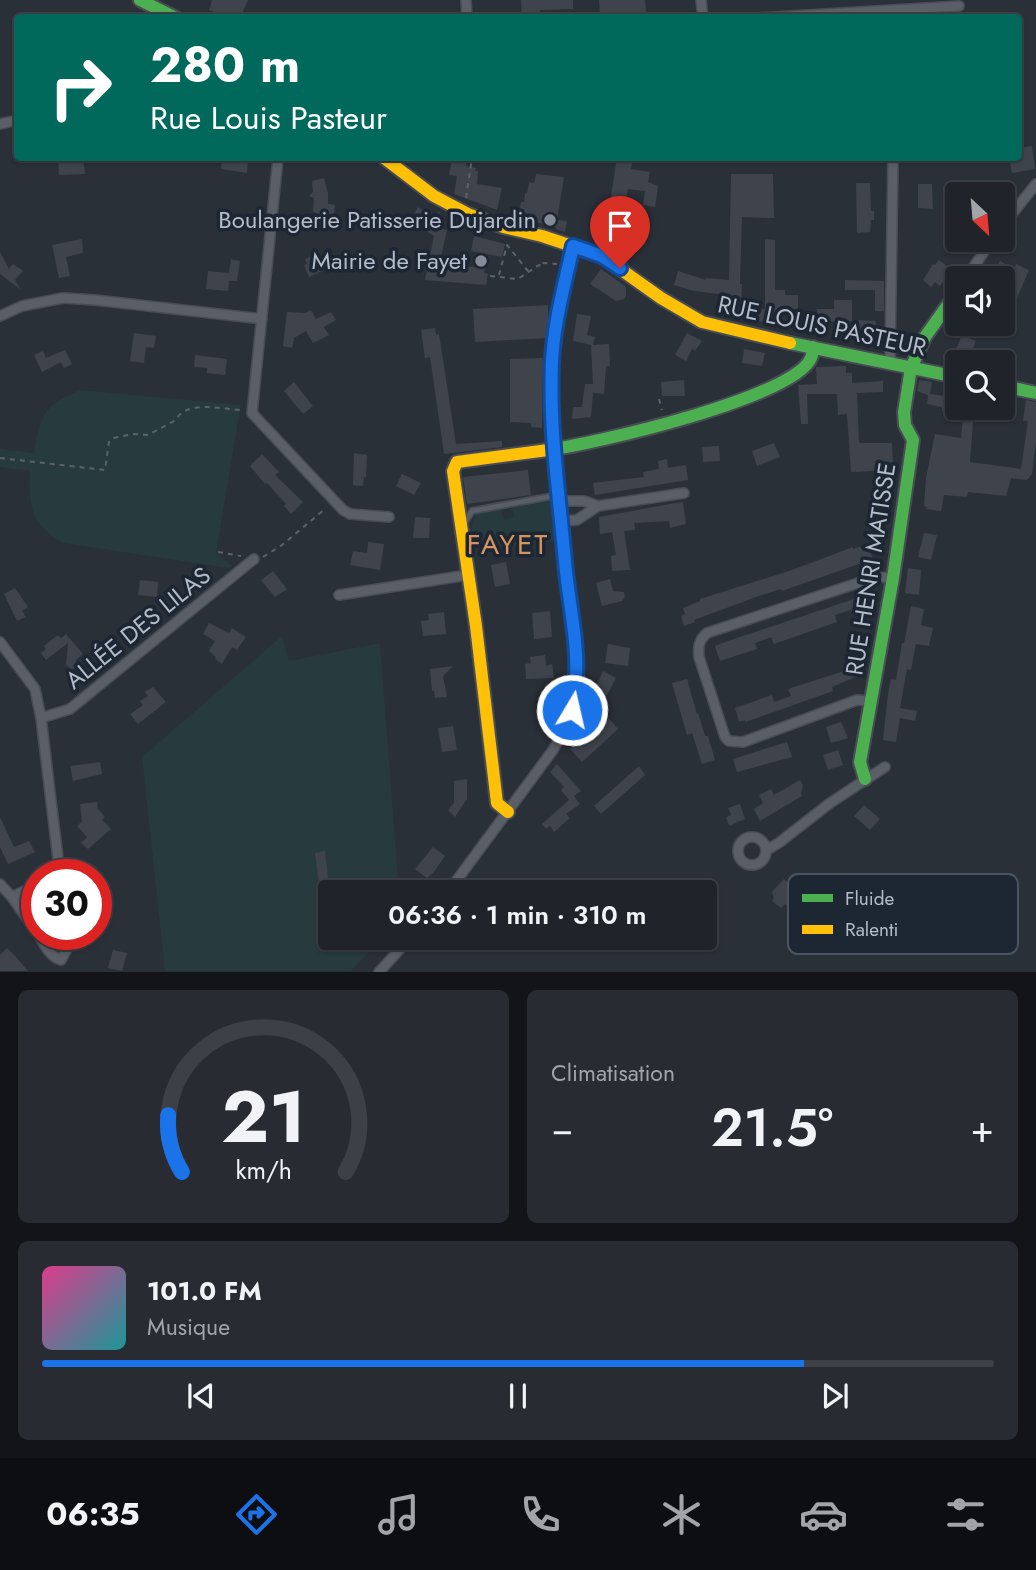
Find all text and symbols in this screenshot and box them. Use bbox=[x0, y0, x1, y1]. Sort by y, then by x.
text: 280 m bbox=[150, 30, 300, 100]
icon: right bbox=[35, 42, 126, 133]
text: Rue Louis Pasteur bbox=[150, 95, 387, 141]
north arrow bbox=[945, 182, 1015, 252]
map controls bbox=[945, 182, 1015, 420]
pin bbox=[590, 196, 650, 268]
place label: Boulangerie Patisserie Dujardin bbox=[218, 202, 536, 237]
icon: arrive bbox=[601, 207, 639, 245]
marker: Boulangerie Patisserie Dujardin bbox=[542, 212, 558, 228]
place label: Mairie de Fayet bbox=[311, 243, 467, 278]
marker: Mairie de Fayet bbox=[473, 253, 489, 269]
button: sound bbox=[945, 266, 1015, 336]
street label: RUE LOUIS PASTEUR bbox=[715, 286, 930, 365]
button: search bbox=[945, 350, 1015, 420]
street label: RUE HENRI MATISSE bbox=[836, 460, 905, 678]
district label: FAYET bbox=[467, 524, 549, 565]
street label: ALLÉE DES LILAS bbox=[57, 558, 218, 697]
position arrow bbox=[535, 673, 609, 747]
speed limit sign: 30 bbox=[21, 859, 112, 950]
legend bbox=[788, 874, 1018, 954]
text: Fluide bbox=[845, 885, 895, 912]
text: 06:36 · 1 min · 310 m bbox=[388, 896, 647, 934]
text: Ralenti bbox=[845, 916, 898, 943]
text: Climatisation bbox=[551, 1056, 675, 1090]
text: 21 bbox=[221, 1065, 306, 1170]
text: 21.5° bbox=[711, 1090, 833, 1166]
text: − bbox=[551, 1101, 573, 1156]
text: + bbox=[971, 1101, 994, 1156]
text: km/h bbox=[235, 1152, 292, 1188]
text: 101.0 FM bbox=[147, 1272, 262, 1310]
text: Musique bbox=[147, 1310, 230, 1344]
icon: previous bbox=[182, 1377, 220, 1415]
icon: pause bbox=[499, 1377, 537, 1415]
icon: next bbox=[816, 1377, 854, 1415]
icon: directions bbox=[232, 1490, 281, 1539]
icon: music bbox=[374, 1490, 423, 1539]
icon: phone bbox=[516, 1490, 565, 1539]
icon: climate bbox=[657, 1490, 706, 1539]
icon: car bbox=[799, 1490, 848, 1539]
icon: filters bbox=[941, 1490, 990, 1539]
text: 06:35 bbox=[46, 1491, 140, 1537]

